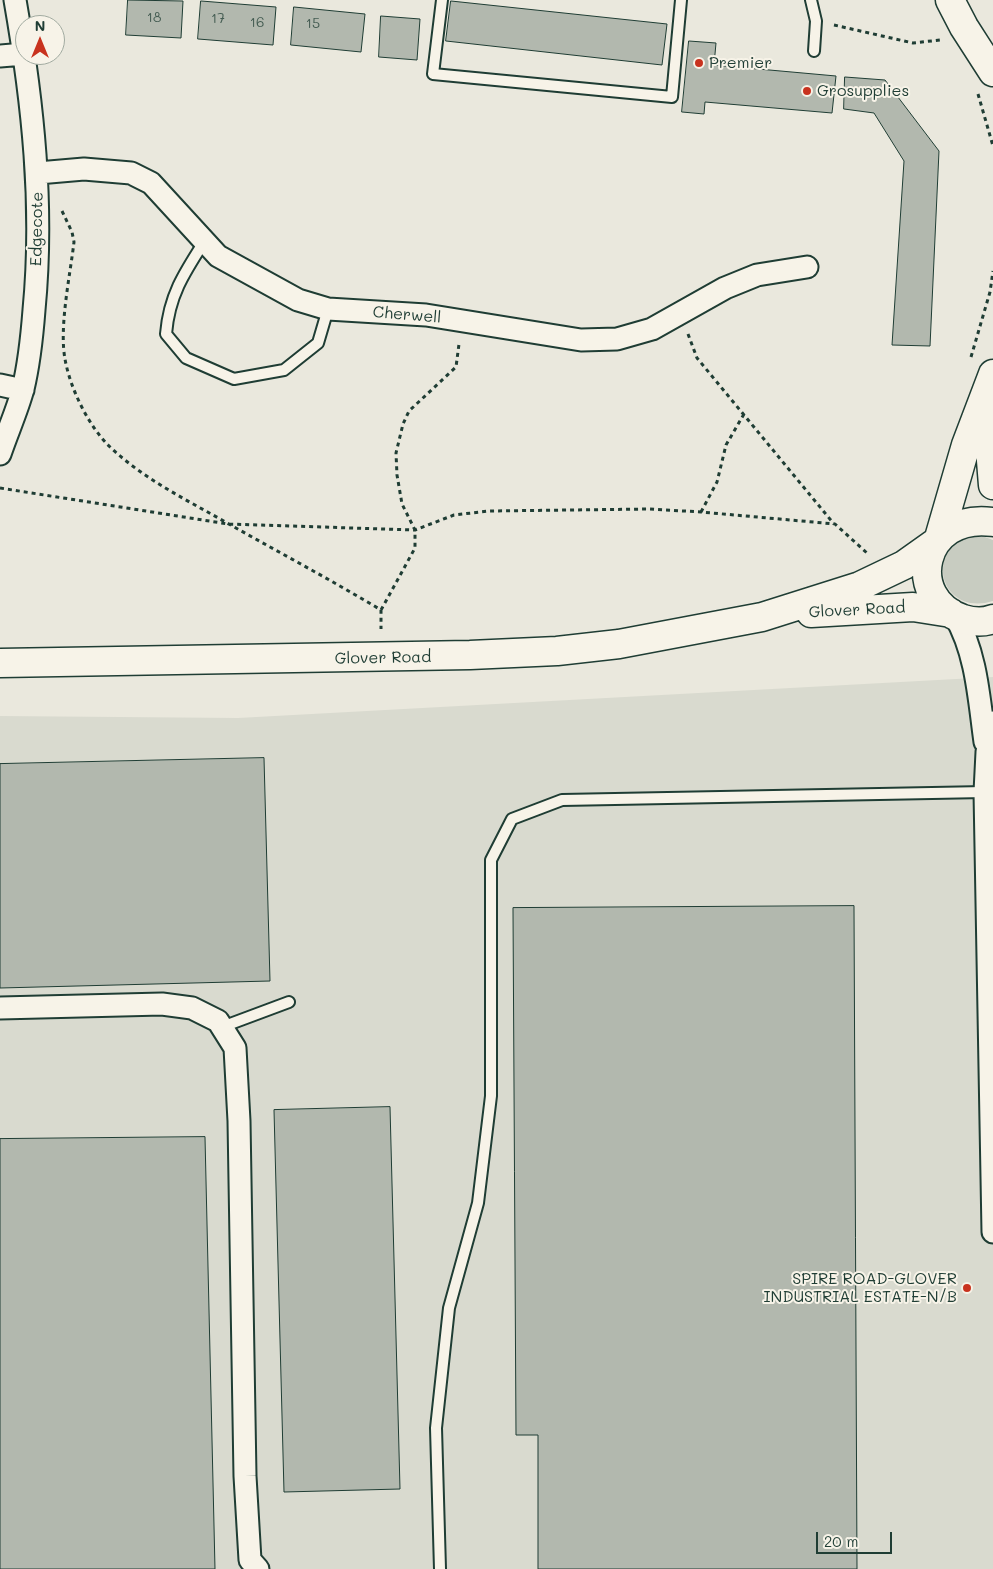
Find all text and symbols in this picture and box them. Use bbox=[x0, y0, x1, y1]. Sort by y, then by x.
house number: 18 bbox=[147, 10, 161, 26]
house number: 17 bbox=[211, 11, 225, 27]
north arrow bbox=[15, 15, 65, 65]
house number: 16 bbox=[250, 15, 264, 31]
text: N bbox=[35, 16, 45, 35]
house number: 15 bbox=[306, 16, 320, 32]
place label: Premier bbox=[709, 53, 772, 73]
marker: Premier bbox=[693, 57, 705, 69]
place label: Grosupplies bbox=[817, 81, 909, 101]
marker: Grosupplies bbox=[801, 85, 813, 97]
street label: Edgecote bbox=[27, 192, 47, 266]
street label: Cherwell bbox=[372, 302, 442, 328]
street label: Glover Road bbox=[808, 598, 906, 622]
street label: Glover Road bbox=[334, 648, 432, 668]
place label: SPIRE ROAD-GLOVER INDUSTRIAL ESTATE-N/B bbox=[764, 1269, 957, 1307]
marker: SPIRE ROAD-GLOVER INDUSTRIAL ESTATE-N/B bbox=[961, 1282, 973, 1294]
scale bar bbox=[818, 1522, 894, 1554]
text: 20 m bbox=[824, 1531, 858, 1551]

